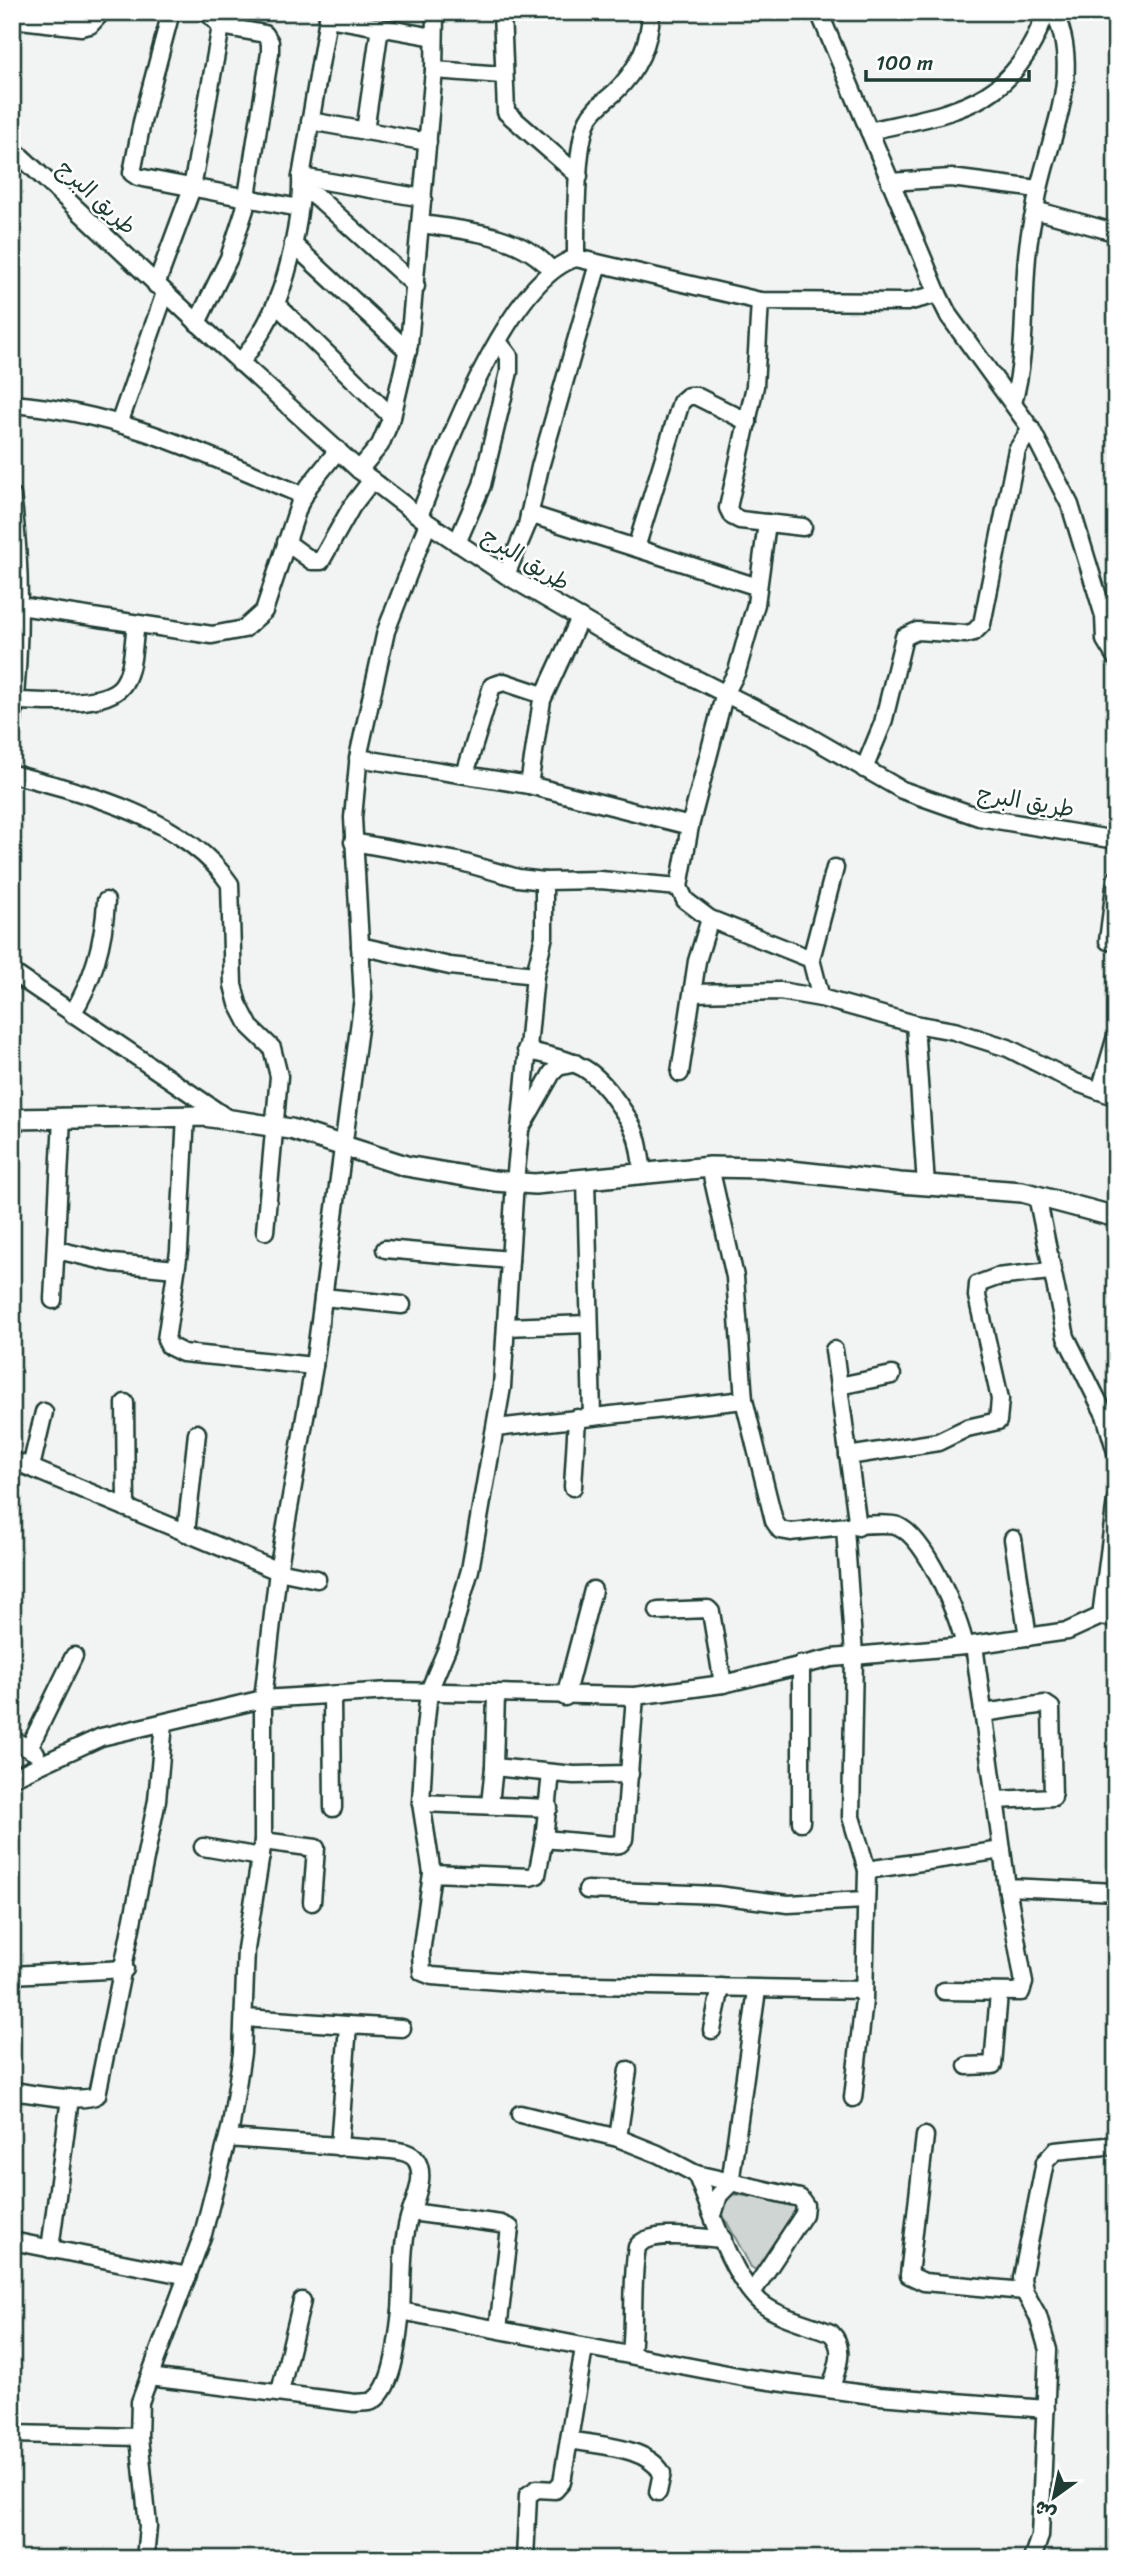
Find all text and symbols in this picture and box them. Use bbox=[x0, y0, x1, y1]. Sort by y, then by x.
scale bar bbox=[866, 38, 1028, 82]
text: 100 m bbox=[876, 44, 933, 82]
street label: طريق البرج bbox=[47, 149, 147, 246]
street label: طريق البرج bbox=[473, 516, 578, 603]
street label: طريق البرج bbox=[974, 773, 1078, 830]
north arrow bbox=[1020, 2462, 1090, 2532]
text: ش bbox=[1027, 2491, 1063, 2530]

